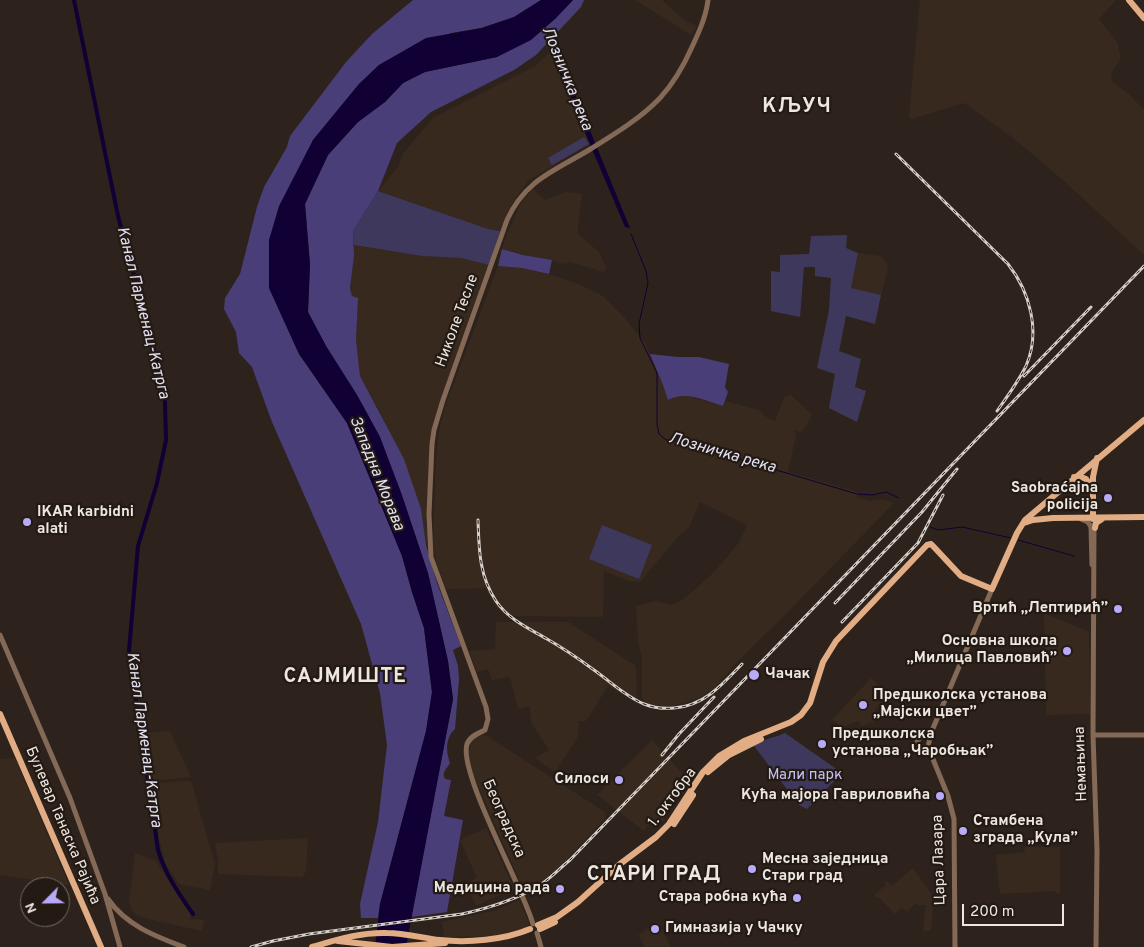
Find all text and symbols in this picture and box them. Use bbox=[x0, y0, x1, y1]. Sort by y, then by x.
water label: Лозничка река bbox=[536, 24, 596, 134]
district label: КЉУЧ bbox=[762, 96, 832, 120]
water label: Канал Парменац-Катрга bbox=[111, 225, 173, 401]
street label: Николе Тесле bbox=[433, 272, 483, 370]
water label: Западна Морава bbox=[344, 414, 408, 534]
water label: Лозничка река bbox=[666, 430, 778, 478]
place label: Saobraćajna policija bbox=[1011, 480, 1098, 515]
marker: Saobraćajna policija bbox=[1102, 492, 1114, 504]
place label: IKAR karbidni alati bbox=[37, 504, 134, 539]
marker: IKAR karbidni alati bbox=[21, 516, 33, 528]
place label: Вртић „Лептирић” bbox=[972, 600, 1108, 618]
marker: Вртић „Лептирић” bbox=[1112, 603, 1124, 615]
place label: Основна школа „Милица Павловић” bbox=[907, 633, 1057, 668]
marker: Основна школа „Милица Павловић” bbox=[1061, 645, 1073, 657]
water label: Канал Парменац-Катрга bbox=[121, 651, 165, 829]
district label: САЈМИШТЕ bbox=[282, 666, 408, 690]
place label: Чачак bbox=[765, 666, 810, 684]
marker: Чачак bbox=[747, 668, 761, 682]
place label: Предшколска установа „Мајски цвет” bbox=[873, 687, 1047, 722]
marker: Предшколска установа „Мајски цвет” bbox=[857, 699, 869, 711]
place label: Предшколска установа „Чаробњак” bbox=[832, 726, 993, 761]
street label: Немањина bbox=[1072, 726, 1092, 802]
marker: Предшколска установа „Чаробњак” bbox=[816, 738, 828, 750]
street label: Булевар Танаска Рајића bbox=[21, 744, 103, 908]
street label: 1. октобра bbox=[645, 765, 701, 831]
park label: Мали парк bbox=[767, 767, 843, 785]
place label: Силоси bbox=[555, 771, 609, 789]
marker: Силоси bbox=[613, 774, 625, 786]
street label: Београдска bbox=[478, 777, 528, 861]
place label: Кућа мајора Гавриловића bbox=[741, 787, 930, 805]
marker: Кућа мајора Гавриловића bbox=[934, 790, 946, 802]
place label: Стамбена зграда „Кула” bbox=[973, 813, 1078, 848]
street label: Цара Лазара bbox=[929, 814, 951, 906]
marker: Стамбена зграда „Кула” bbox=[957, 825, 969, 837]
place label: Месна заједница Стари град bbox=[762, 851, 888, 886]
marker: Месна заједница Стари град bbox=[746, 863, 758, 875]
district label: СТАРИ ГРАД bbox=[585, 864, 723, 888]
north arrow bbox=[20, 877, 70, 927]
place label: Медицина рада bbox=[434, 880, 550, 898]
marker: Медицина рада bbox=[554, 883, 566, 895]
place label: Стара робна кућа bbox=[659, 889, 787, 907]
marker: Стара робна кућа bbox=[791, 892, 803, 904]
scale bar bbox=[964, 894, 1066, 926]
text: N bbox=[22, 900, 41, 916]
text: 200 m bbox=[970, 903, 1015, 922]
place label: Гимназија у Чачку bbox=[665, 920, 803, 938]
marker: Гимназија у Чачку bbox=[649, 923, 661, 935]

